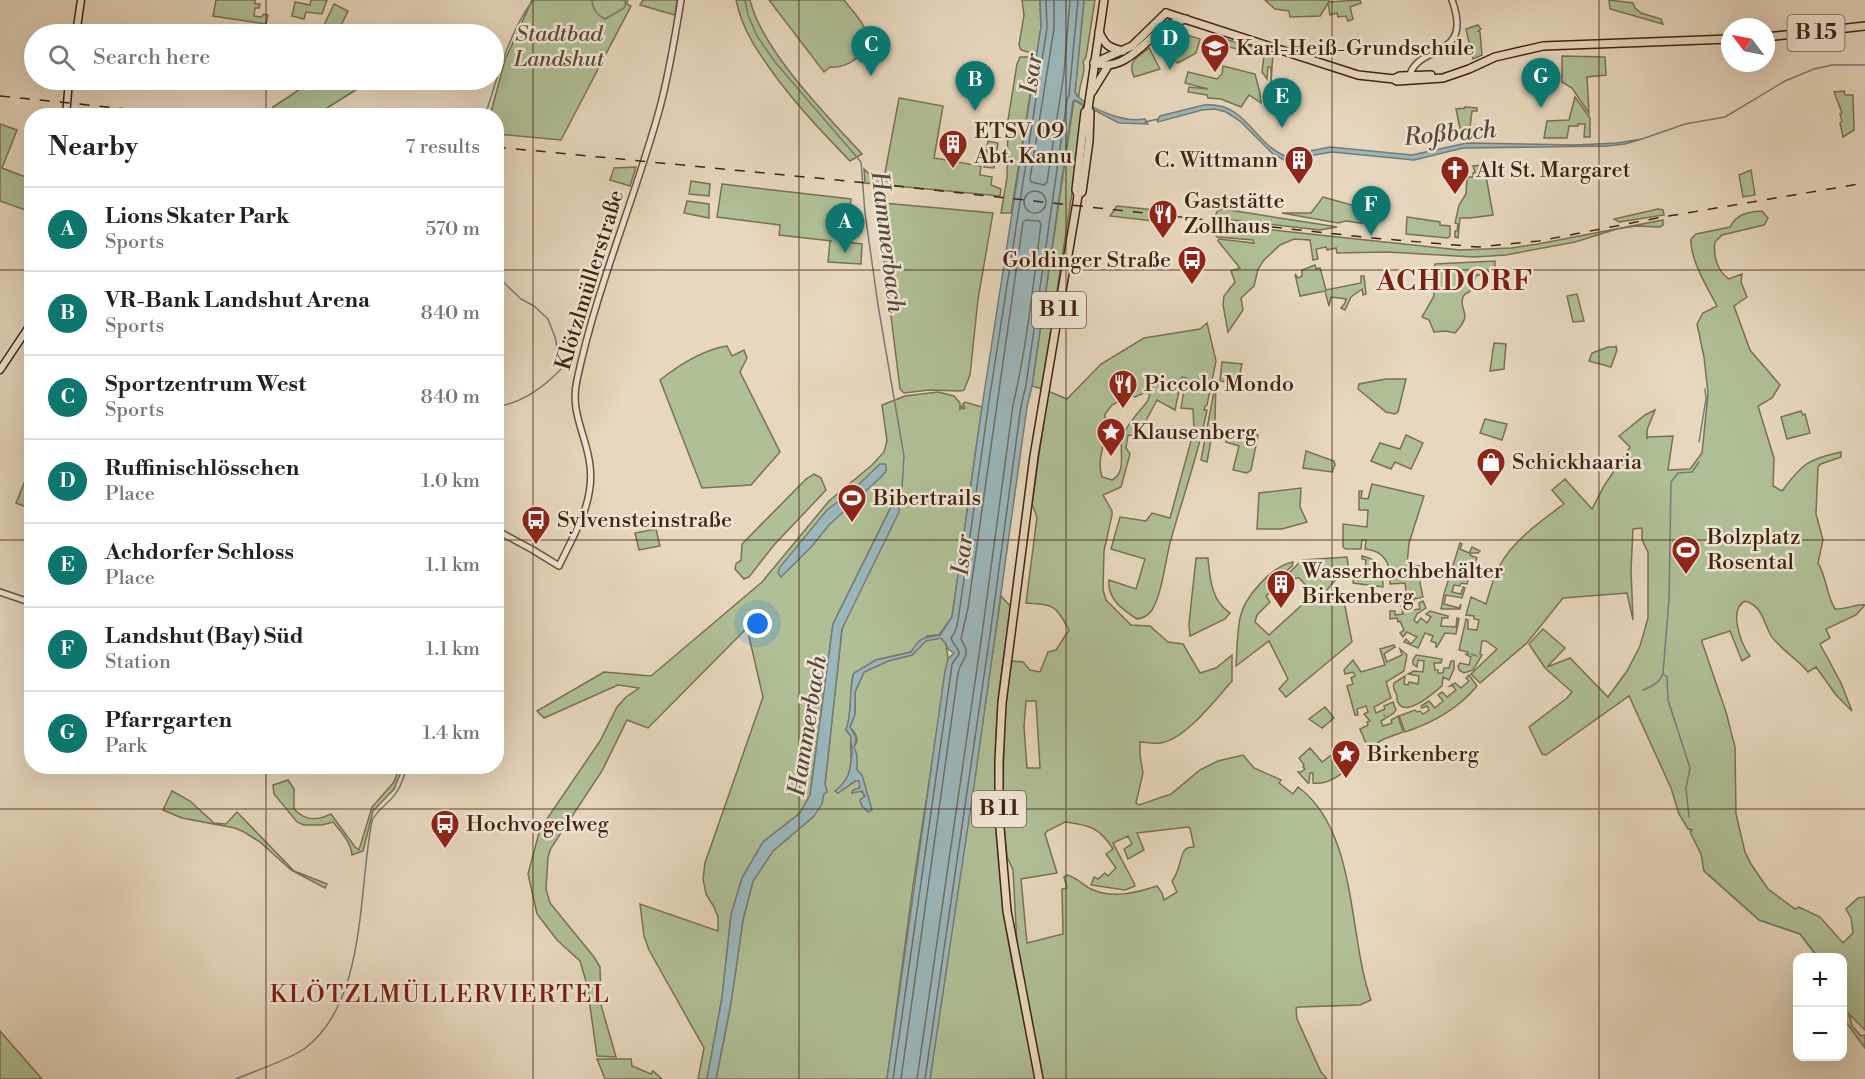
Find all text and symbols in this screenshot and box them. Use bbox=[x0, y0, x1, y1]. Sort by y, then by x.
road number: B 15 bbox=[1788, 15, 1844, 51]
north arrow bbox=[1721, 18, 1775, 72]
pin: D bbox=[1150, 20, 1190, 70]
park label: Stadtbad Landshut bbox=[513, 21, 605, 73]
search box bbox=[24, 24, 504, 90]
pin: C bbox=[852, 26, 890, 76]
school or university icon: Karl-Heiß-Grundschule bbox=[1199, 32, 1231, 74]
place label: Karl-Heiß-Grundschule bbox=[1236, 35, 1474, 62]
icon: search bbox=[45, 41, 78, 74]
text: Search here bbox=[93, 44, 210, 71]
water label: Isar bbox=[1014, 51, 1050, 97]
pin: G bbox=[1522, 58, 1560, 108]
pin: B bbox=[956, 62, 994, 111]
pin: E bbox=[1262, 78, 1302, 128]
water label: Roßbach bbox=[1401, 115, 1498, 153]
place label: ETSV 09 Abt. Kanu bbox=[973, 118, 1073, 170]
building icon: ETSV 09 Abt. Kanu bbox=[937, 128, 969, 170]
text: Nearby bbox=[48, 131, 138, 163]
text: 7 results bbox=[405, 135, 480, 160]
building icon: C. Wittmann bbox=[1283, 144, 1315, 186]
place label: C. Wittmann bbox=[1154, 147, 1278, 174]
church icon: Alt St. Margaret bbox=[1439, 154, 1471, 196]
place label: Alt St. Margaret bbox=[1475, 157, 1631, 184]
water label: Hammerbach bbox=[863, 169, 911, 315]
pin: F bbox=[1352, 186, 1390, 236]
street label: Klötzlmüllerstraße bbox=[550, 187, 630, 373]
place label: Gaststätte Zollhaus bbox=[1184, 188, 1285, 240]
restaurant icon: Gaststätte Zollhaus bbox=[1147, 198, 1179, 240]
text: Lions Skater Park bbox=[105, 203, 290, 230]
pin: A bbox=[826, 204, 864, 253]
text: A bbox=[60, 217, 75, 242]
text: 570 m bbox=[425, 217, 480, 242]
text: Sports bbox=[105, 230, 164, 255]
bus stop icon: Goldinger Straße bbox=[1176, 244, 1208, 286]
place label: Goldinger Straße bbox=[1002, 247, 1171, 274]
district label: ACHDORF bbox=[1375, 264, 1534, 299]
text: VR-Bank Landshut Arena bbox=[105, 287, 370, 314]
road number: B 11 bbox=[1032, 292, 1086, 328]
text: B bbox=[60, 301, 75, 326]
text: 840 m bbox=[421, 301, 480, 326]
text: Sports bbox=[105, 314, 164, 339]
restaurant icon: Piccolo Mondo bbox=[1107, 368, 1139, 410]
text: Sportzentrum West bbox=[105, 371, 306, 398]
place label: Piccolo Mondo bbox=[1144, 371, 1294, 398]
text: C bbox=[60, 385, 75, 410]
text: 840 m bbox=[421, 385, 480, 410]
text: Sports bbox=[105, 398, 164, 423]
place icon: Klausenberg bbox=[1095, 416, 1127, 458]
place label: Klausenberg bbox=[1132, 419, 1257, 446]
shop icon: Schickhaaria bbox=[1475, 446, 1507, 488]
place label: Schickhaaria bbox=[1512, 449, 1643, 476]
text: Ruffinischlösschen bbox=[105, 455, 299, 482]
text: D bbox=[60, 469, 75, 494]
text: 1.0 km bbox=[421, 469, 480, 494]
text: Place bbox=[105, 482, 155, 507]
sports icon: Bibertrails bbox=[836, 482, 868, 524]
place label: Bibertrails bbox=[872, 485, 981, 512]
bus stop icon: Sylvensteinstraße bbox=[520, 504, 552, 546]
place label: Sylvensteinstraße bbox=[557, 507, 732, 534]
place label: Bolzplatz Rosental bbox=[1706, 524, 1801, 576]
water label: Isar bbox=[945, 532, 980, 578]
sports icon: Bolzplatz Rosental bbox=[1670, 534, 1702, 576]
text: Achdorfer Schloss bbox=[105, 539, 294, 566]
text: E bbox=[61, 553, 74, 578]
text: 1.1 km bbox=[426, 553, 480, 578]
place label: Wasserhochbehälter Birkenberg bbox=[1301, 558, 1503, 610]
text: Place bbox=[105, 566, 155, 591]
building icon: Wasserhochbehälter Birkenberg bbox=[1265, 568, 1297, 610]
your location bbox=[743, 609, 772, 638]
text: Landshut (Bay) Süd bbox=[105, 623, 304, 650]
text: F bbox=[60, 637, 75, 662]
text: 1.1 km bbox=[426, 637, 480, 662]
text: Station bbox=[105, 650, 171, 675]
water label: Hammerbach bbox=[782, 653, 834, 799]
text: Pfarrgarten bbox=[105, 707, 232, 734]
text: G bbox=[60, 721, 75, 746]
text: 1.4 km bbox=[423, 721, 480, 746]
text: Park bbox=[105, 734, 147, 759]
place icon: Birkenberg bbox=[1330, 738, 1362, 780]
place label: Birkenberg bbox=[1366, 741, 1479, 768]
road number: B 11 bbox=[972, 791, 1026, 827]
bus stop icon: Hochvogelweg bbox=[429, 808, 461, 850]
place label: Hochvogelweg bbox=[466, 811, 610, 838]
map controls bbox=[1793, 953, 1847, 1061]
button: + bbox=[1793, 953, 1847, 1007]
district label: KLÖTZLMÜLLERVIERTEL bbox=[270, 979, 610, 1010]
button: − bbox=[1793, 1007, 1847, 1061]

